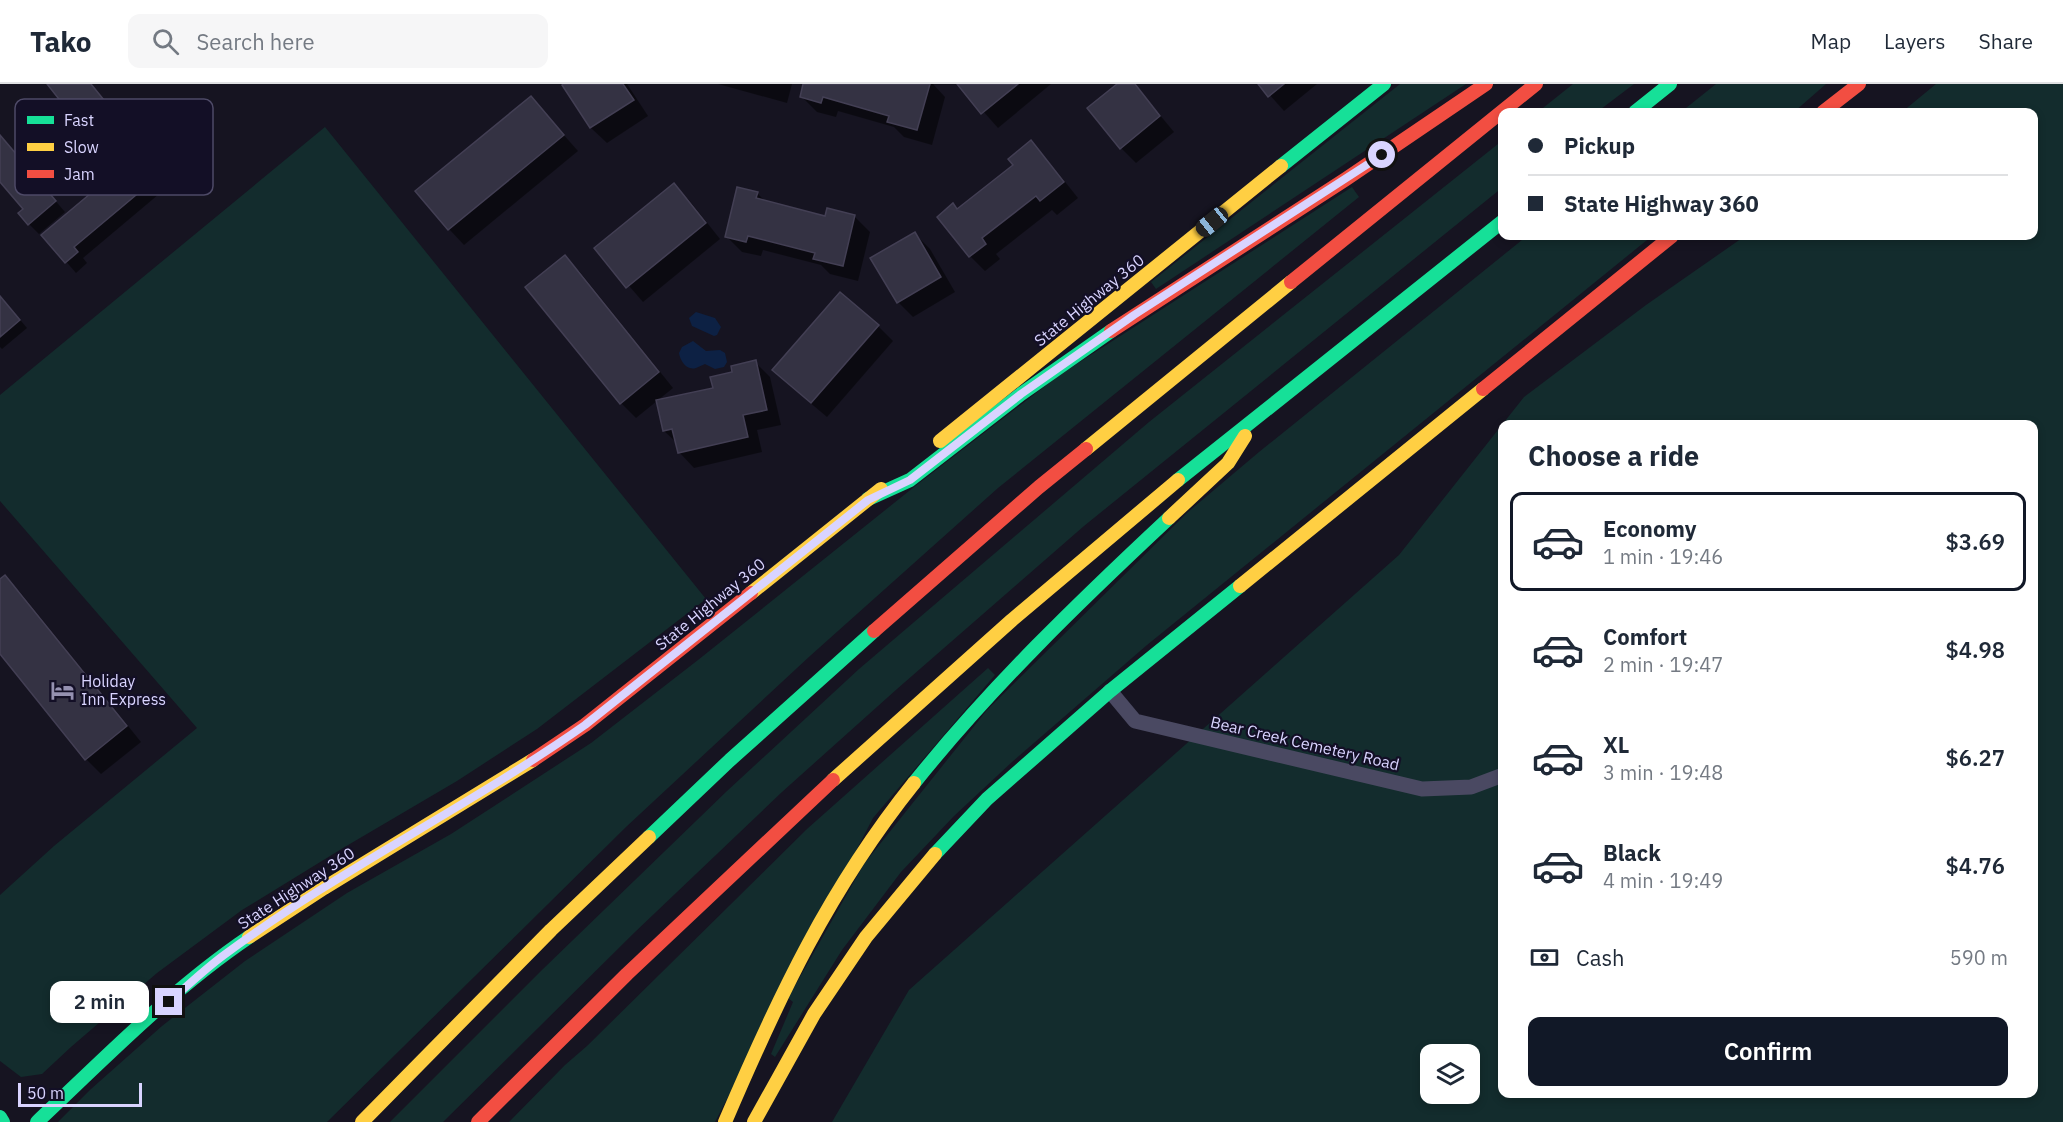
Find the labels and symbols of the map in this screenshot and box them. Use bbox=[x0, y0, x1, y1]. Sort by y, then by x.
legend bbox=[15, 99, 213, 195]
text: Fast bbox=[64, 110, 94, 130]
text: Slow bbox=[64, 137, 99, 157]
route start bbox=[1368, 141, 1395, 168]
text: Jam bbox=[64, 164, 95, 184]
car bbox=[1192, 204, 1232, 240]
street label: State Highway 360 bbox=[1030, 250, 1148, 350]
street label: State Highway 360 bbox=[651, 554, 769, 654]
place label: Holiday Inn Express bbox=[81, 671, 166, 709]
hotel icon: Holiday Inn Express bbox=[50, 677, 76, 703]
street label: Bear Creek Cemetery Road bbox=[1209, 712, 1401, 774]
street label: State Highway 360 bbox=[234, 843, 358, 933]
callout: 2 min bbox=[49, 981, 148, 1023]
route end bbox=[155, 988, 182, 1015]
scale bar bbox=[18, 1080, 142, 1108]

